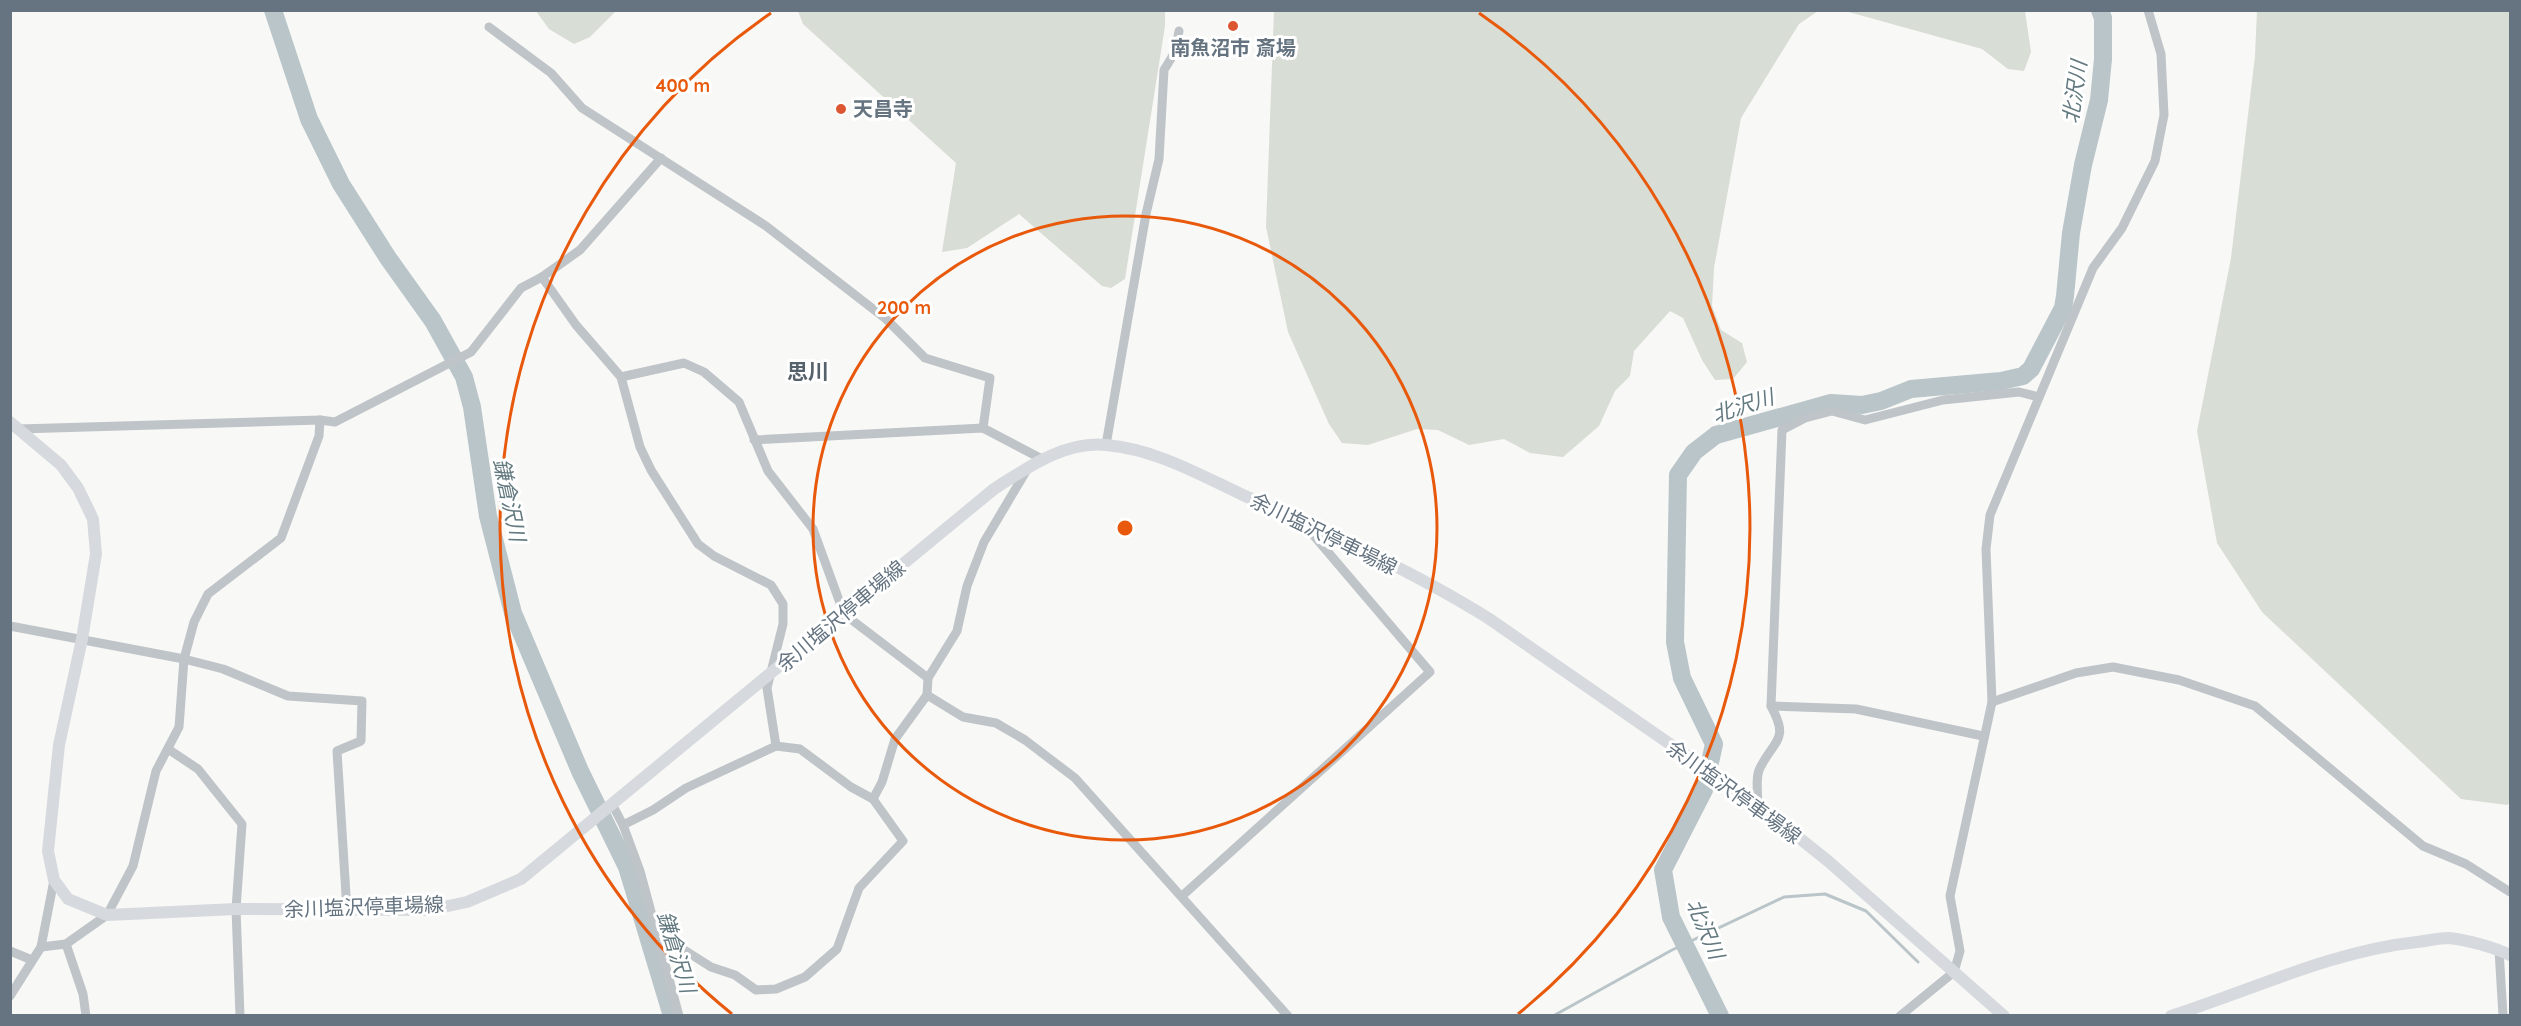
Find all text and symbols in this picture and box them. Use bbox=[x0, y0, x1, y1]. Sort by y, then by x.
marker: 南魚沼市 斎場 bbox=[1226, 19, 1240, 33]
place label: 南魚沼市 斎場 bbox=[1170, 35, 1296, 60]
water label: 北沢川 bbox=[2057, 57, 2092, 125]
text: 400 m bbox=[656, 74, 710, 97]
place label: 天昌寺 bbox=[853, 96, 913, 121]
marker: 天昌寺 bbox=[834, 102, 848, 116]
text: 200 m bbox=[877, 296, 931, 319]
district label: 思川 bbox=[787, 358, 829, 384]
water label: 北沢川 bbox=[1709, 382, 1779, 427]
water label: 鎌倉沢川 bbox=[489, 456, 532, 546]
street label: 余川塩沢停車場線 bbox=[1247, 487, 1402, 580]
centre of rings bbox=[1115, 518, 1135, 538]
street label: 余川塩沢停車場線 bbox=[771, 555, 910, 677]
street label: 余川塩沢停車場線 bbox=[1662, 734, 1806, 849]
street label: 余川塩沢停車場線 bbox=[284, 891, 444, 922]
water label: 北沢川 bbox=[1682, 895, 1731, 965]
water label: 鎌倉沢川 bbox=[652, 908, 702, 998]

